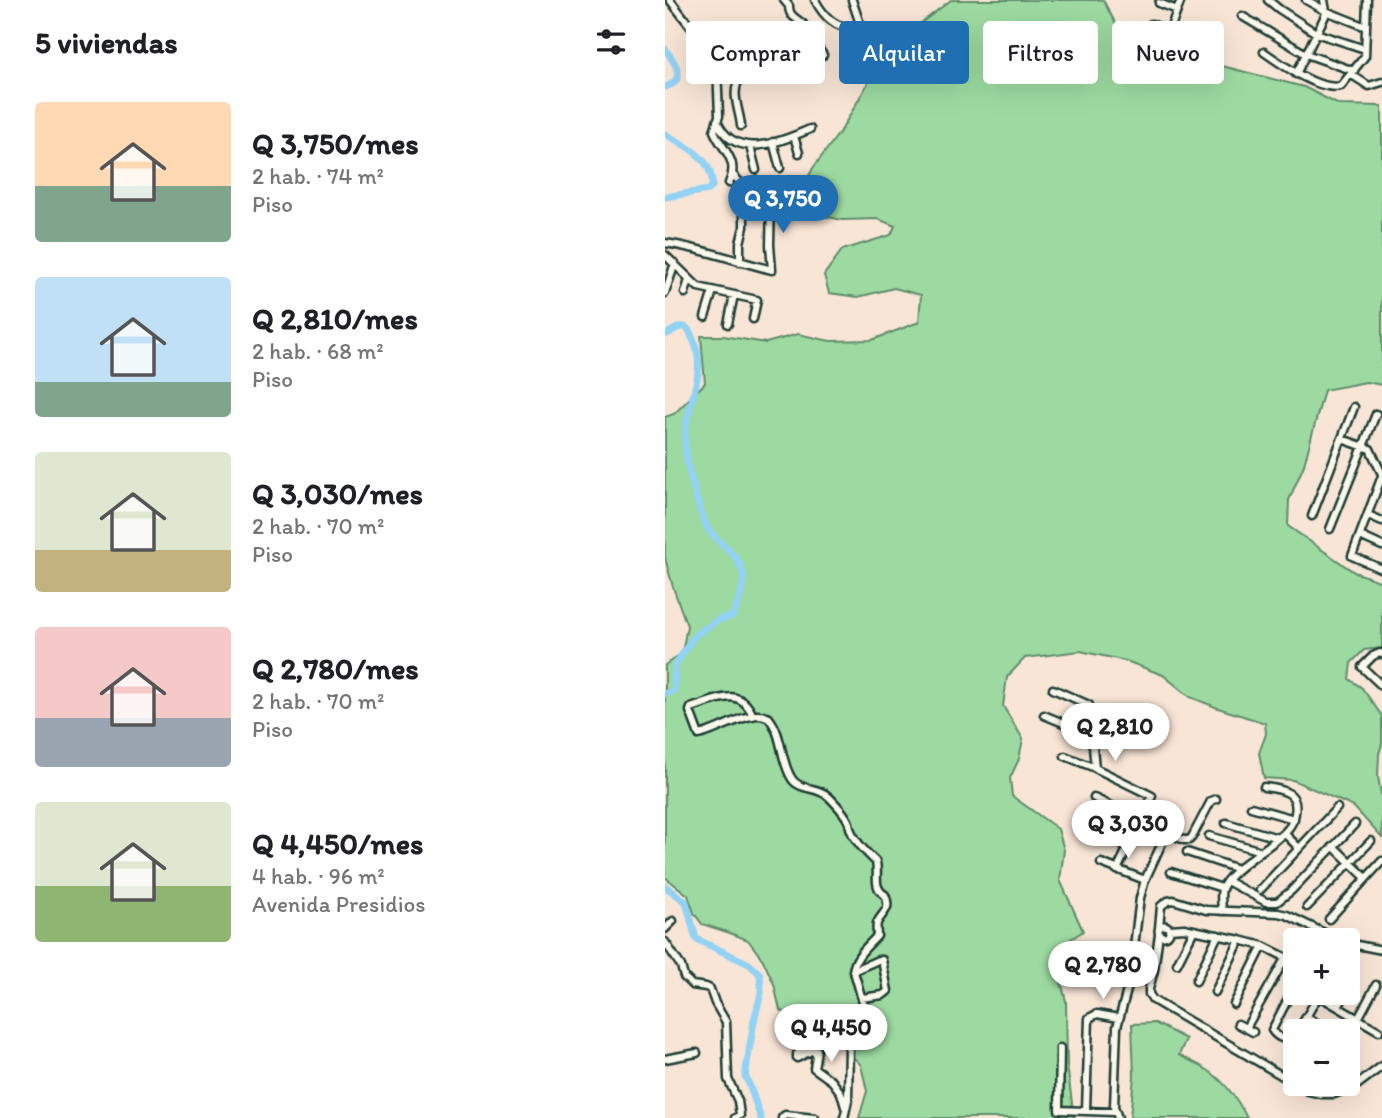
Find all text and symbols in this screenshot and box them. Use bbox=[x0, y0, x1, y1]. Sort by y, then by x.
chip: Comprar bbox=[686, 21, 825, 84]
chip: Alquilar bbox=[839, 21, 969, 84]
chip: Filtros bbox=[983, 21, 1098, 84]
chip: Nuevo bbox=[1112, 21, 1224, 84]
icon: filters bbox=[592, 23, 630, 61]
text: 5 viviendas bbox=[35, 24, 178, 61]
text: Q 3,750/mes bbox=[252, 125, 419, 162]
icon: home bbox=[91, 130, 175, 214]
text: 2 hab. · 74 m² bbox=[252, 162, 384, 190]
pin: Q 3,750 bbox=[718, 176, 848, 235]
text: Q 3,750 bbox=[744, 184, 822, 212]
text: Piso bbox=[252, 190, 293, 218]
text: Q 2,810/mes bbox=[252, 300, 418, 337]
icon: home bbox=[91, 305, 175, 389]
text: 2 hab. · 68 m² bbox=[252, 337, 384, 365]
text: Piso bbox=[252, 365, 293, 393]
text: Q 3,030/mes bbox=[252, 475, 423, 512]
icon: home bbox=[91, 480, 175, 564]
text: 2 hab. · 70 m² bbox=[252, 512, 384, 540]
text: Piso bbox=[252, 540, 293, 568]
text: Q 2,780/mes bbox=[252, 650, 419, 687]
icon: home bbox=[91, 655, 175, 739]
text: 2 hab. · 70 m² bbox=[252, 687, 384, 715]
pin: Q 2,810 bbox=[1050, 704, 1180, 763]
text: Q 2,810 bbox=[1077, 712, 1153, 740]
text: Piso bbox=[252, 715, 293, 743]
pin: Q 3,030 bbox=[1063, 800, 1193, 860]
text: Q 3,030 bbox=[1088, 809, 1168, 837]
text: Q 4,450/mes bbox=[252, 825, 423, 862]
icon: home bbox=[91, 830, 175, 914]
text: 4 hab. · 96 m² bbox=[252, 862, 385, 890]
text: Avenida Presidios bbox=[252, 890, 426, 918]
map controls bbox=[1283, 928, 1360, 1096]
button: + bbox=[1283, 928, 1360, 1005]
pin: Q 2,780 bbox=[1038, 942, 1168, 1001]
text: Q 2,780 bbox=[1064, 950, 1142, 978]
pin: Q 4,450 bbox=[766, 1004, 896, 1064]
text: Q 4,450 bbox=[790, 1013, 872, 1041]
button: − bbox=[1283, 1019, 1360, 1096]

